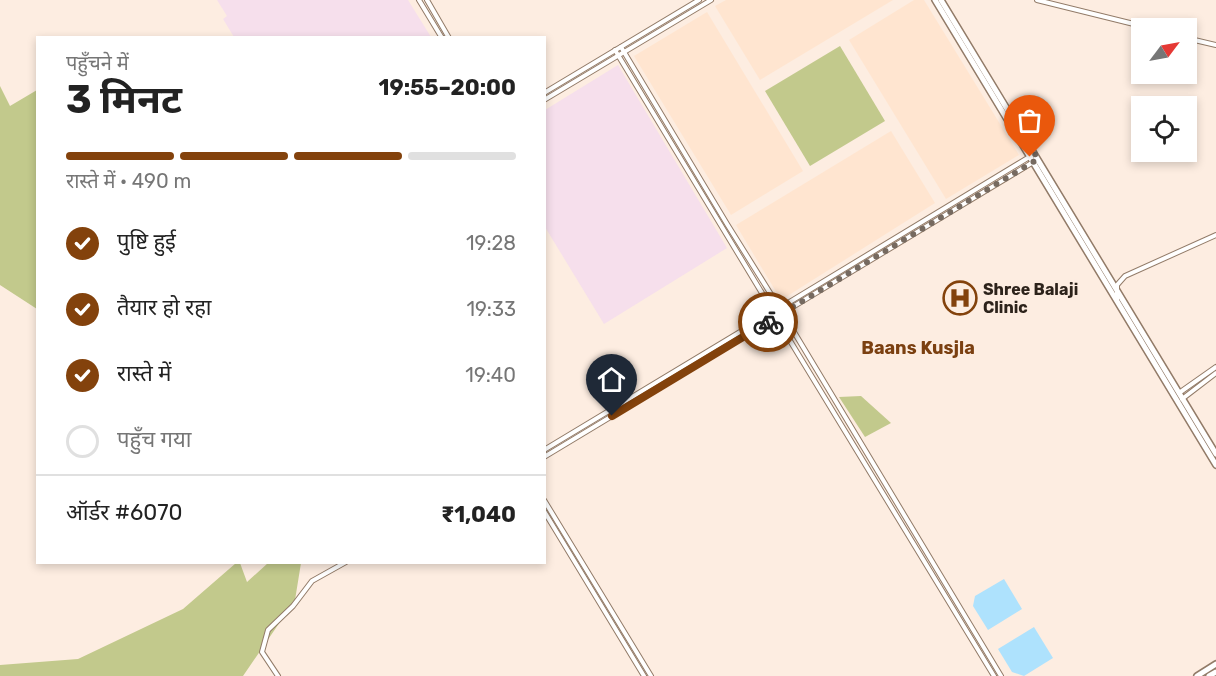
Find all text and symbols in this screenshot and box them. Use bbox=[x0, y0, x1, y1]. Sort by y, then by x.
north arrow bbox=[1131, 18, 1197, 84]
map controls bbox=[1131, 18, 1197, 162]
text: पहुँचने में bbox=[66, 51, 129, 75]
text: 19:55–20:00 bbox=[379, 74, 516, 101]
text: 3 मिनट bbox=[66, 77, 182, 123]
pin bbox=[1004, 95, 1055, 157]
button: locate bbox=[1131, 96, 1197, 162]
icon: bag bbox=[1013, 104, 1046, 137]
text: रास्ते में · 490 m bbox=[66, 169, 191, 193]
icon: check bbox=[66, 227, 99, 260]
text: पुष्टि हुई bbox=[117, 228, 176, 255]
text: 19:28 bbox=[466, 231, 516, 255]
hospital icon: Shree Balaji Clinic bbox=[942, 280, 978, 316]
place label: Shree Balaji Clinic bbox=[983, 280, 1078, 317]
courier bbox=[738, 292, 798, 352]
icon: check bbox=[66, 293, 99, 326]
text: तैयार हो रहा bbox=[117, 294, 212, 321]
text: 19:33 bbox=[466, 297, 516, 321]
icon: bike bbox=[752, 306, 785, 339]
district label: Baans Kusjla bbox=[861, 337, 975, 359]
pin bbox=[586, 354, 637, 416]
icon: check bbox=[66, 359, 99, 392]
text: रास्ते में bbox=[117, 360, 171, 387]
text: 19:40 bbox=[465, 363, 516, 387]
icon: home bbox=[595, 363, 628, 396]
text: पहुँच गया bbox=[117, 426, 191, 453]
text: ऑर्डर #6070 bbox=[66, 499, 183, 526]
text: ₹1,040 bbox=[441, 501, 516, 528]

